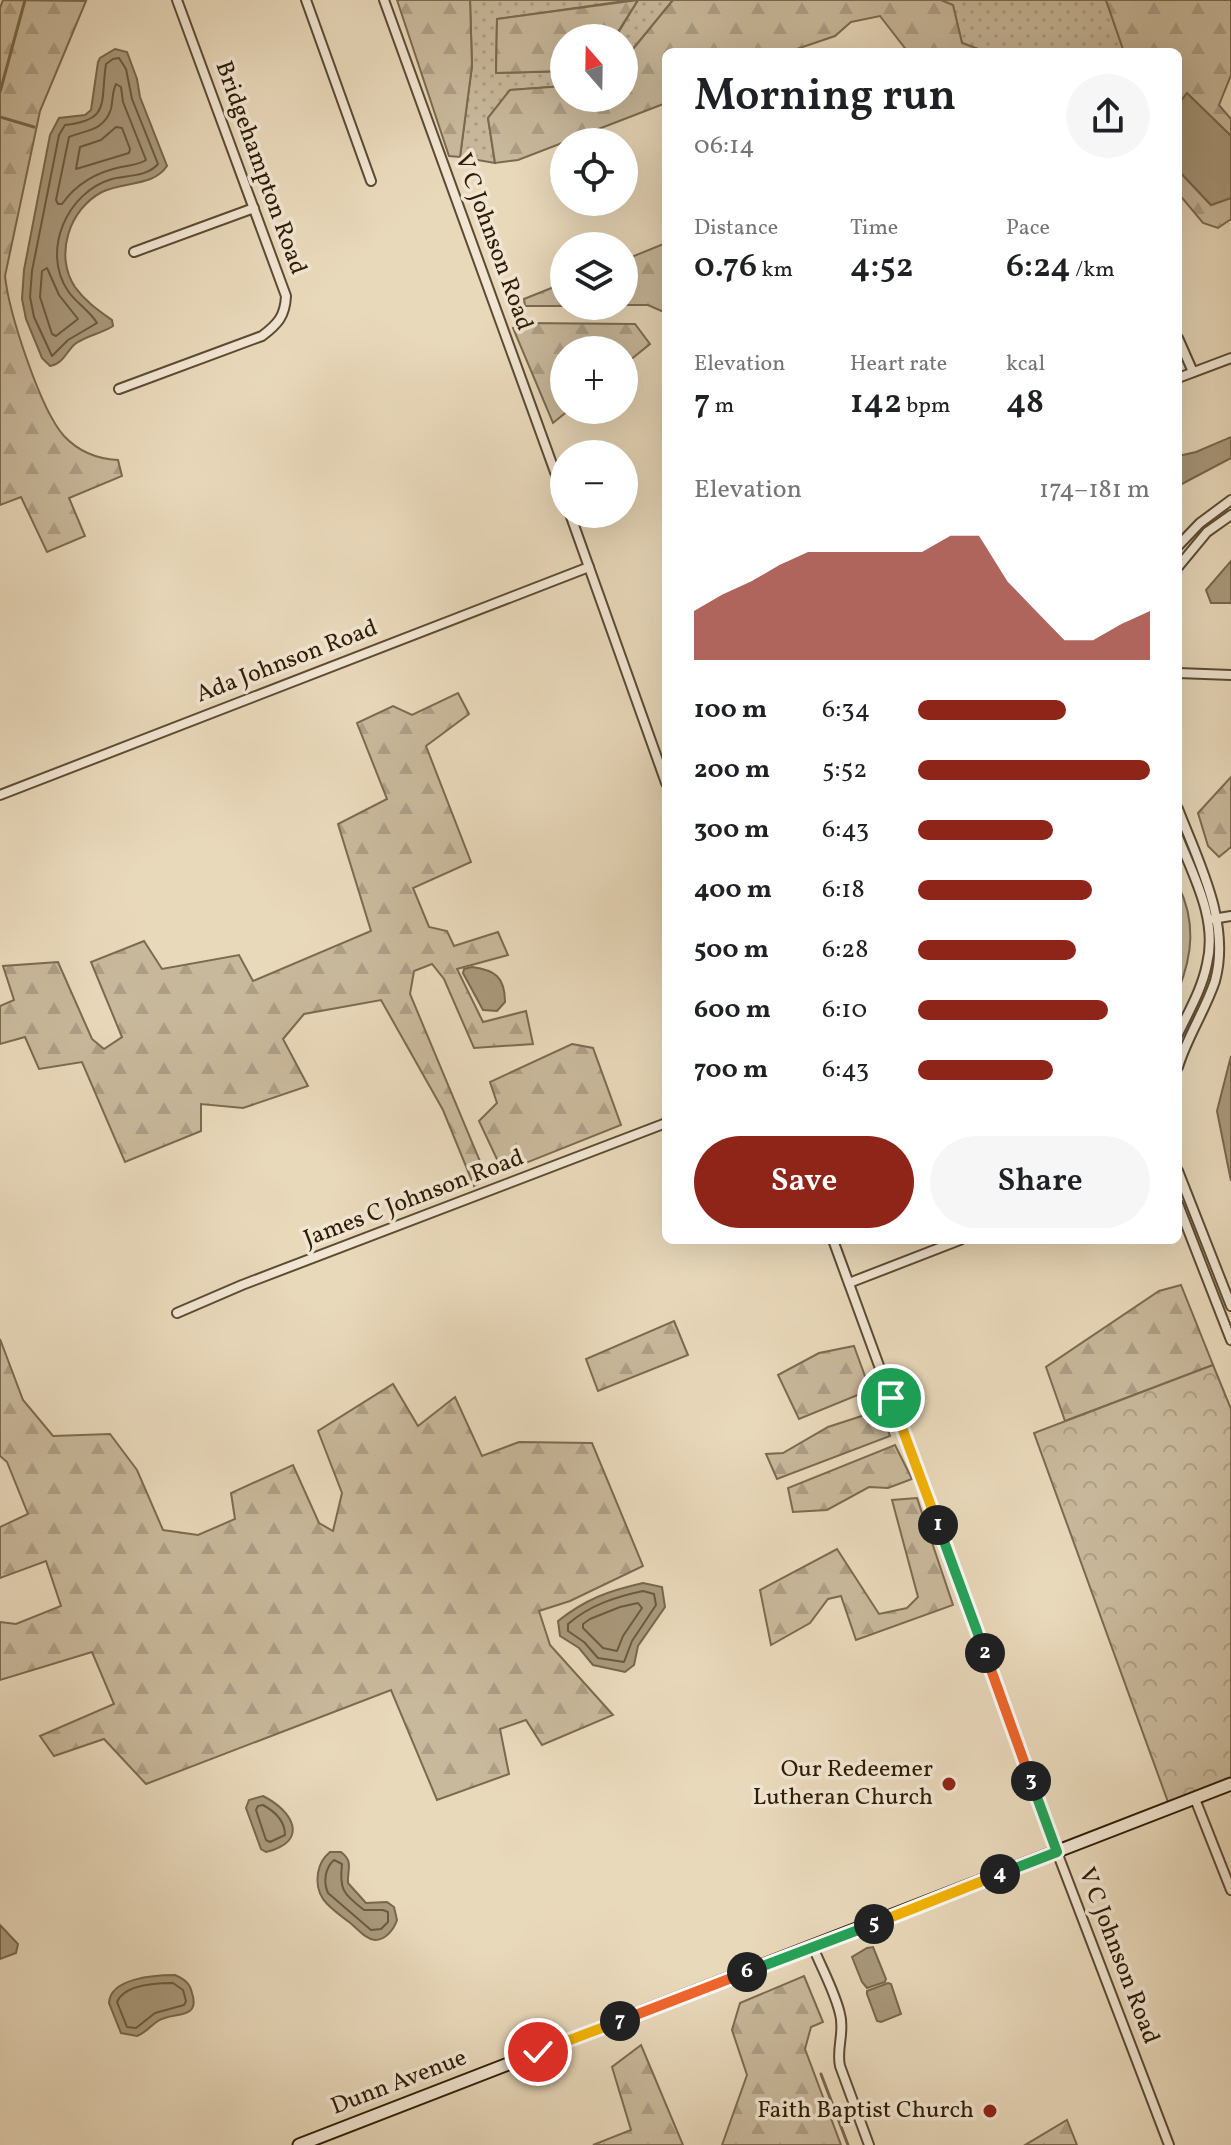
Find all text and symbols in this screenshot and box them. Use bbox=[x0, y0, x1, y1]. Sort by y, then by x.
north arrow bbox=[550, 24, 638, 112]
map controls bbox=[550, 24, 638, 528]
street label: Bridgehampton Road bbox=[206, 56, 314, 280]
text: Morning run bbox=[694, 67, 956, 128]
button: share bbox=[1066, 74, 1150, 158]
button: locate bbox=[550, 128, 638, 216]
text: 06:14 bbox=[694, 128, 755, 164]
street label: V C Johnson Road bbox=[445, 149, 541, 335]
text: Distance bbox=[694, 213, 778, 244]
text: Time bbox=[850, 213, 898, 244]
text: Pace bbox=[1006, 213, 1050, 244]
button: layers bbox=[550, 232, 638, 320]
text: 0.76 bbox=[694, 244, 757, 291]
text: 4:52 bbox=[850, 244, 914, 291]
text: 6:24 bbox=[1006, 244, 1071, 291]
text: km bbox=[757, 255, 793, 286]
text: /km bbox=[1071, 255, 1115, 286]
button: + bbox=[550, 336, 638, 424]
text: Elevation bbox=[694, 349, 785, 380]
text: Heart rate bbox=[850, 349, 947, 380]
text: kcal bbox=[1006, 349, 1045, 380]
text: 7 bbox=[694, 380, 710, 427]
text: 142 bbox=[850, 380, 902, 427]
text: 48 bbox=[1006, 380, 1044, 427]
text: m bbox=[710, 391, 734, 422]
text: bpm bbox=[902, 391, 950, 422]
button: − bbox=[550, 440, 638, 528]
text: Elevation bbox=[694, 472, 802, 508]
text: 174–181 m bbox=[1039, 472, 1150, 508]
street label: Ada Johnson Road bbox=[191, 612, 383, 712]
text: 100 m bbox=[694, 692, 767, 728]
text: 6:34 bbox=[822, 692, 870, 728]
text: 200 m bbox=[694, 752, 770, 788]
text: 5:52 bbox=[822, 752, 867, 788]
text: 300 m bbox=[694, 812, 770, 848]
text: 6:43 bbox=[822, 812, 869, 848]
text: 400 m bbox=[694, 872, 772, 908]
text: 6:18 bbox=[822, 872, 865, 908]
text: 500 m bbox=[694, 932, 769, 968]
text: 6:28 bbox=[822, 932, 868, 968]
text: 600 m bbox=[694, 992, 771, 1028]
text: 6:10 bbox=[822, 992, 867, 1028]
text: 700 m bbox=[694, 1052, 768, 1088]
text: 6:43 bbox=[822, 1052, 869, 1088]
button: Save bbox=[694, 1136, 914, 1228]
button: Share bbox=[930, 1136, 1150, 1228]
street label: James C Johnson Road bbox=[299, 1141, 529, 1257]
pin bbox=[857, 1364, 925, 1432]
icon: arrive bbox=[869, 1376, 913, 1420]
pin: 1 bbox=[918, 1505, 958, 1545]
text: 1 bbox=[934, 1509, 942, 1540]
pin: 2 bbox=[965, 1633, 1005, 1673]
text: 2 bbox=[979, 1637, 991, 1668]
place label: Our Redeemer Lutheran Church bbox=[753, 1753, 933, 1815]
pin: 3 bbox=[1011, 1761, 1051, 1801]
text: 3 bbox=[1025, 1765, 1037, 1796]
marker: Our Redeemer Lutheran Church bbox=[940, 1775, 958, 1793]
pin: 4 bbox=[980, 1854, 1020, 1894]
text: 4 bbox=[993, 1858, 1007, 1889]
street label: V C Johnson Road bbox=[1069, 1863, 1167, 2049]
pin: 5 bbox=[854, 1904, 894, 1944]
text: 5 bbox=[869, 1908, 879, 1939]
pin: 6 bbox=[727, 1952, 767, 1992]
text: 6 bbox=[741, 1956, 753, 1987]
pin: 7 bbox=[600, 2001, 640, 2041]
text: 7 bbox=[615, 2005, 625, 2036]
pin bbox=[504, 2018, 572, 2086]
icon: check bbox=[516, 2030, 560, 2074]
street label: Dunn Avenue bbox=[326, 2042, 472, 2124]
place label: Faith Baptist Church bbox=[757, 2094, 974, 2128]
marker: Faith Baptist Church bbox=[981, 2102, 999, 2120]

